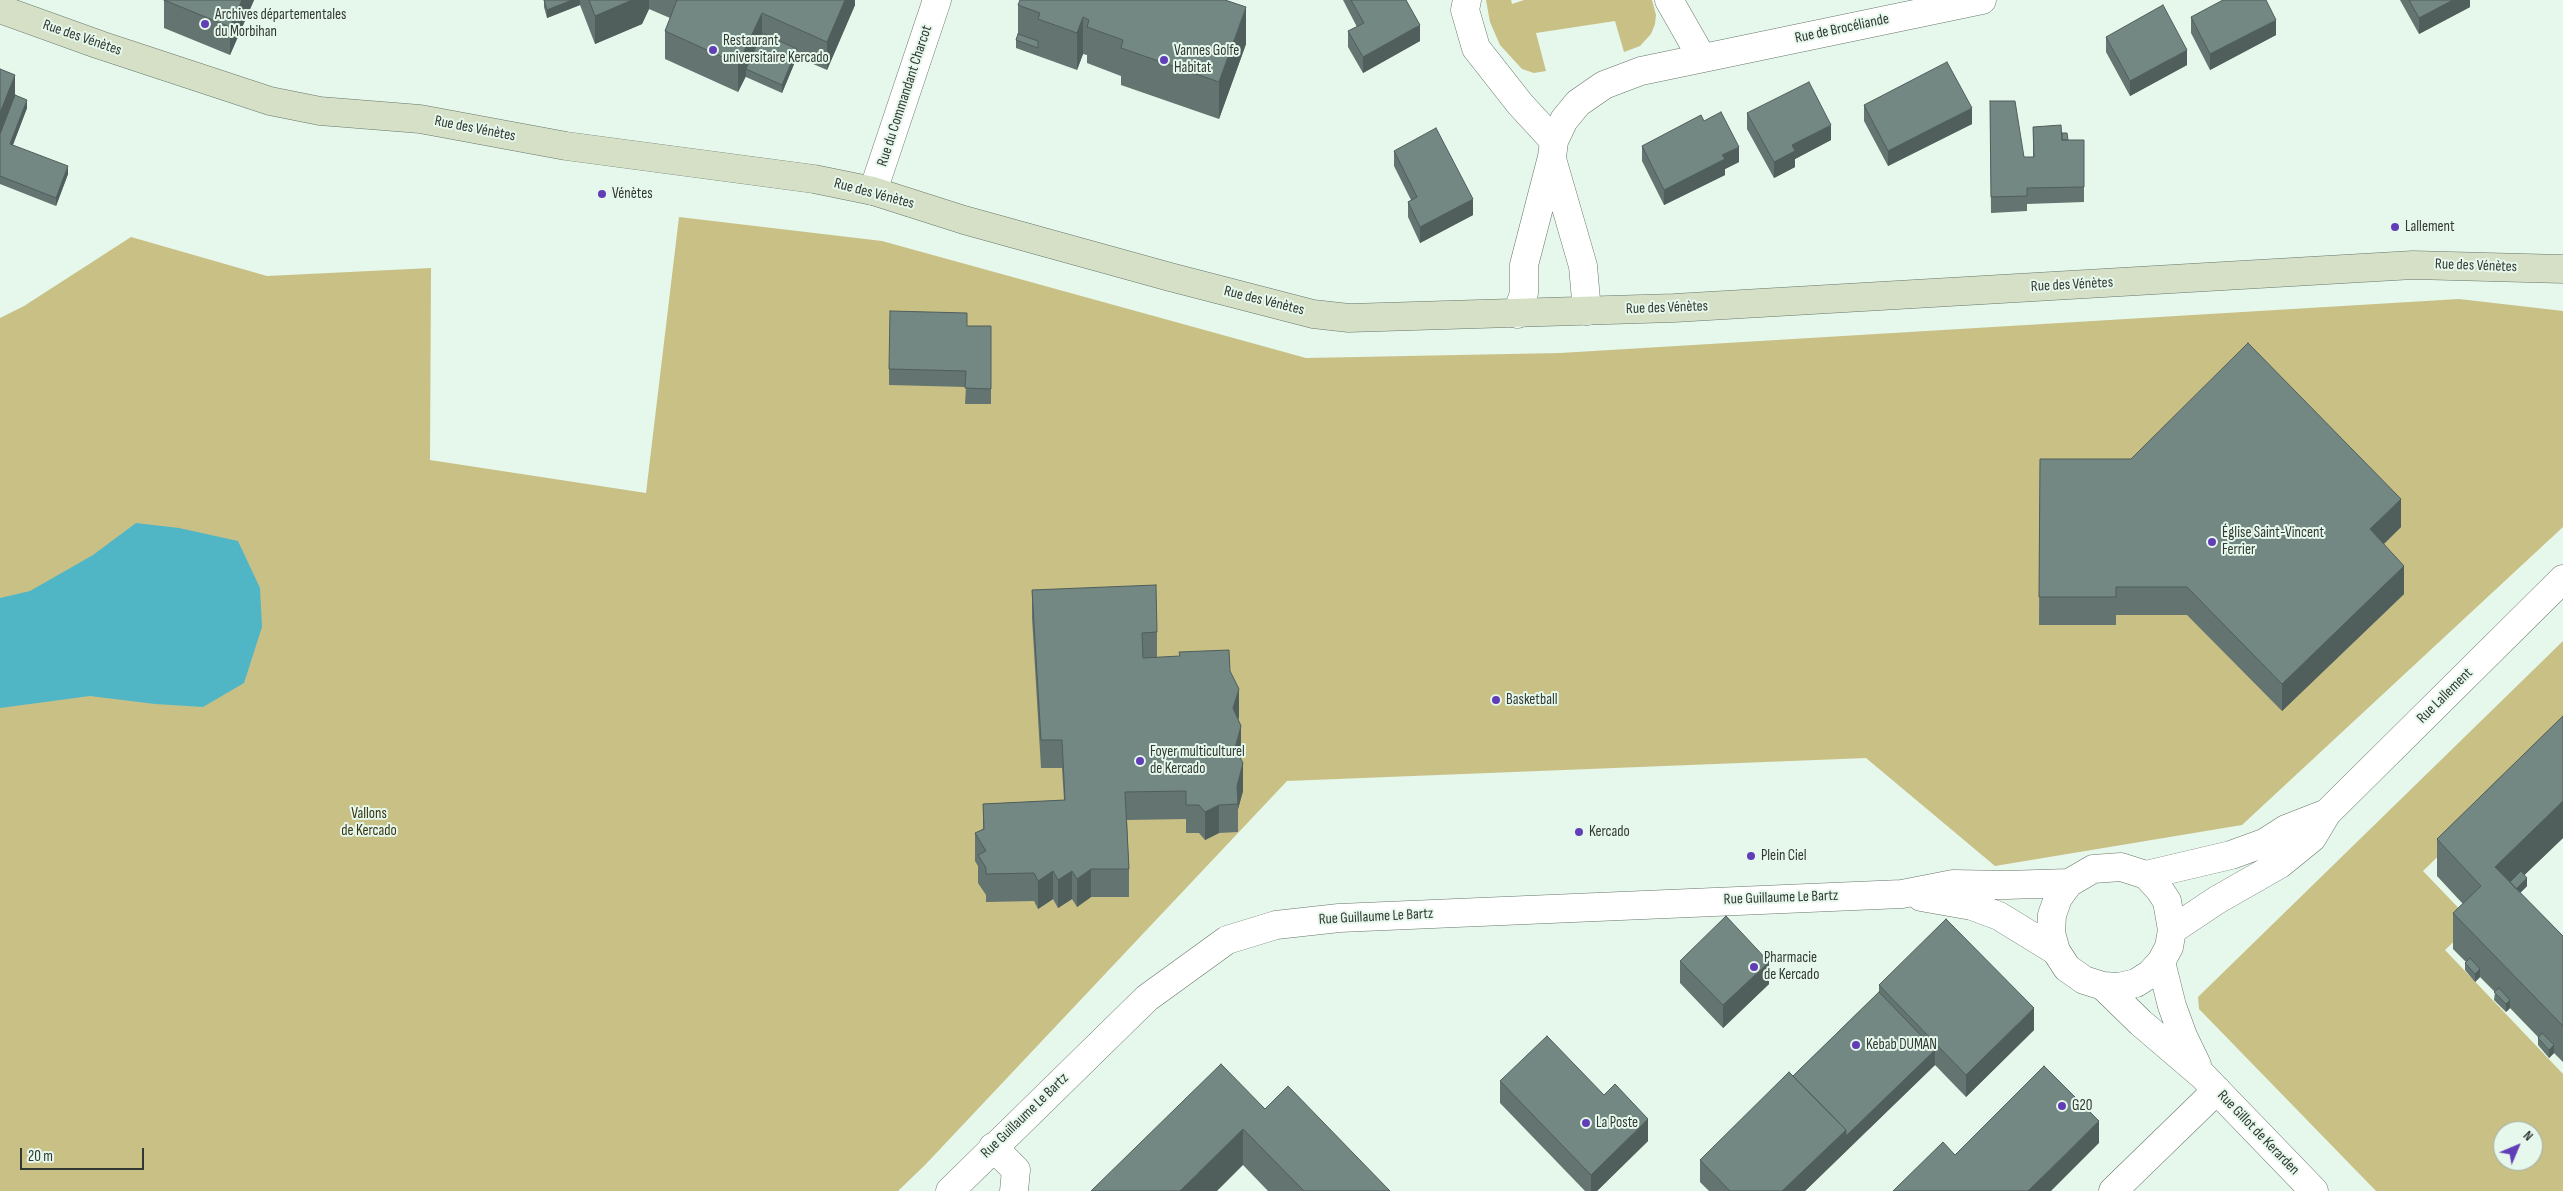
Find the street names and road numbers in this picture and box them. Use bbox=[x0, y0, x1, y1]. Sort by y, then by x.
street label: Rue de Brocéliande bbox=[1793, 10, 1891, 48]
street label: Rue des Vénètes bbox=[40, 16, 124, 60]
street label: Rue du Commandant Charcot bbox=[874, 23, 936, 169]
street label: Rue des Vénètes bbox=[433, 112, 517, 146]
street label: Rue des Vénètes bbox=[832, 175, 916, 213]
street label: Rue des Vénètes bbox=[2435, 256, 2517, 276]
street label: Rue des Vénètes bbox=[2030, 274, 2114, 296]
street label: Rue des Vénètes bbox=[1222, 282, 1306, 320]
street label: Rue des Vénètes bbox=[1626, 298, 1708, 318]
street label: Rue Lallement bbox=[2413, 664, 2477, 728]
street label: Rue Guillaume Le Bartz bbox=[1723, 887, 1839, 909]
street label: Rue Guillaume Le Bartz bbox=[1318, 905, 1434, 929]
street label: Rue Guillaume Le Bartz bbox=[977, 1070, 1073, 1162]
street label: Rue Gillot de Kerarden bbox=[2213, 1087, 2303, 1179]

